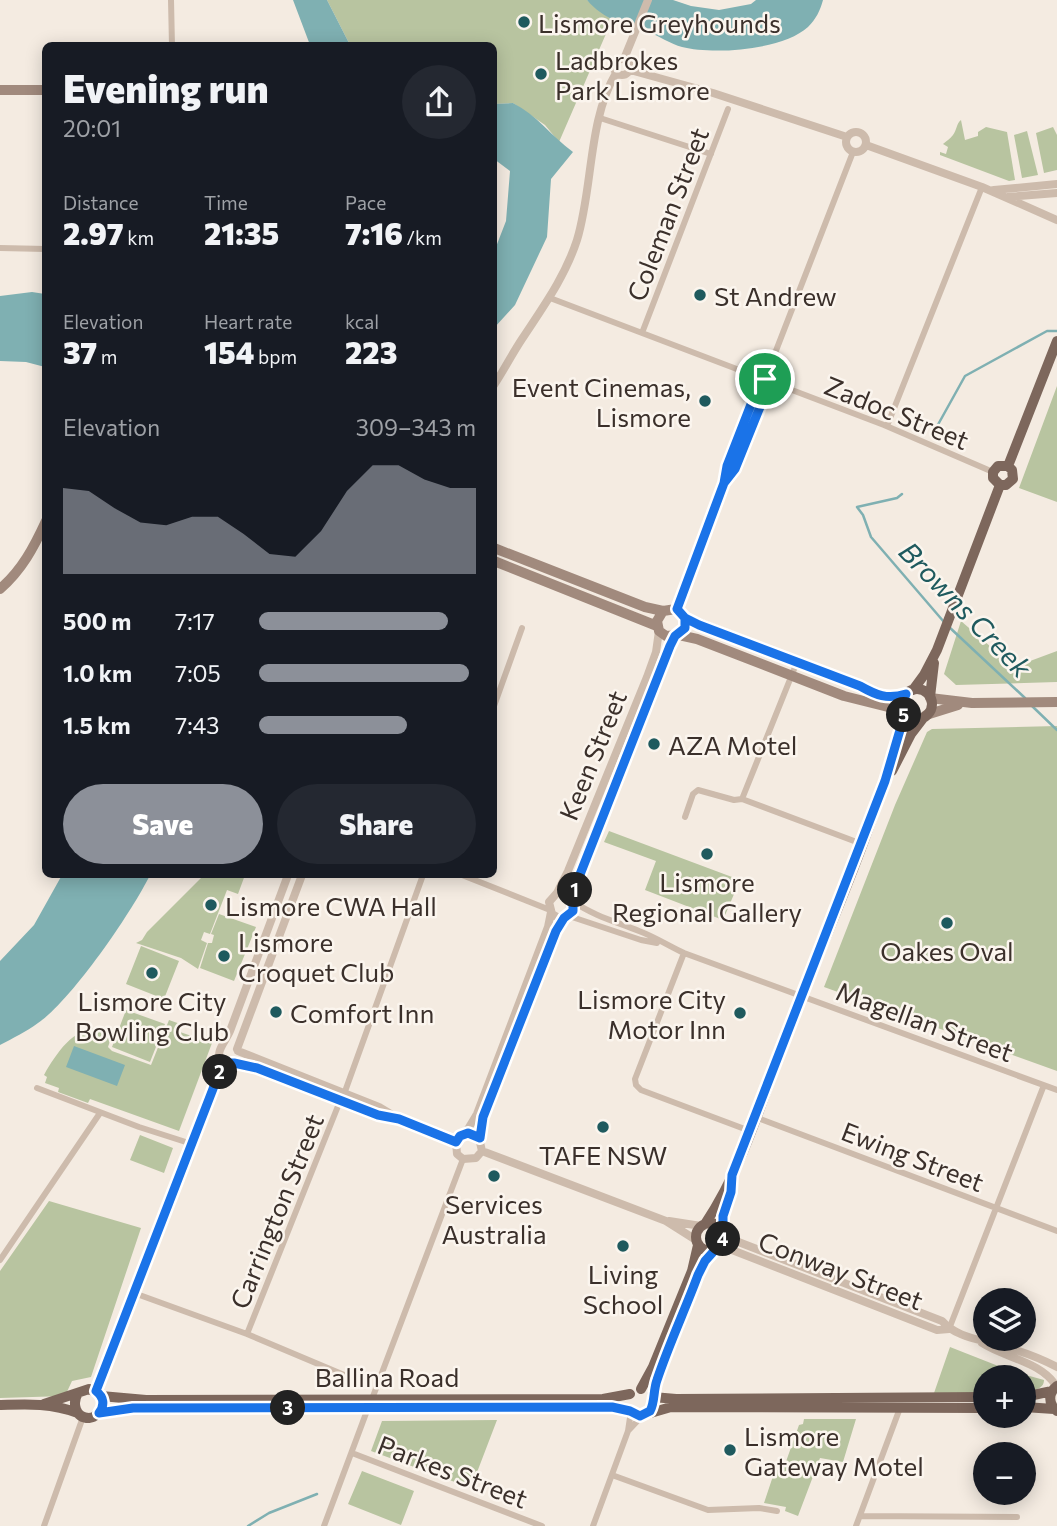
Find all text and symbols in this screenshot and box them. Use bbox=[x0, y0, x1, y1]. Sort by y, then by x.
place label: Lismore Greyhounds bbox=[538, 7, 781, 38]
marker: Lismore Greyhounds bbox=[516, 14, 532, 30]
place label: Ladbrokes Park Lismore bbox=[555, 44, 710, 105]
text: Evening run bbox=[63, 64, 269, 111]
button: share bbox=[402, 65, 476, 139]
marker: Ladbrokes Park Lismore bbox=[533, 66, 549, 82]
text: 20:01 bbox=[63, 114, 121, 142]
street label: Coleman Street bbox=[620, 123, 714, 305]
text: Distance bbox=[63, 191, 139, 214]
text: Time bbox=[204, 191, 248, 214]
text: Pace bbox=[345, 191, 386, 214]
text: 2.97 bbox=[63, 214, 124, 251]
text: 21:35 bbox=[204, 214, 279, 251]
text: 7:16 bbox=[345, 214, 403, 251]
text: km bbox=[124, 226, 154, 249]
text: /km bbox=[403, 226, 442, 249]
place label: St Andrew bbox=[714, 280, 837, 311]
marker: St Andrew bbox=[692, 287, 708, 303]
text: Elevation bbox=[63, 310, 143, 333]
text: Heart rate bbox=[204, 310, 292, 333]
text: kcal bbox=[345, 310, 379, 333]
text: 37 bbox=[63, 333, 97, 370]
text: 154 bbox=[204, 333, 254, 370]
text: 223 bbox=[345, 333, 397, 370]
text: m bbox=[97, 345, 117, 368]
text: bpm bbox=[254, 345, 297, 368]
pin bbox=[735, 349, 795, 409]
icon: arrive bbox=[746, 360, 784, 398]
street label: Zadoc Street bbox=[820, 369, 974, 455]
place label: Event Cinemas, Lismore bbox=[512, 371, 691, 432]
marker: Event Cinemas, Lismore bbox=[697, 393, 713, 409]
text: Elevation bbox=[63, 413, 160, 441]
text: 309–343 m bbox=[356, 413, 476, 441]
water label: Browns Creek bbox=[893, 534, 1040, 685]
text: 500 m bbox=[63, 607, 131, 635]
text: 7:17 bbox=[175, 607, 215, 635]
text: 1.0 km bbox=[63, 659, 132, 687]
text: 7:05 bbox=[175, 659, 221, 687]
street label: Keen Street bbox=[552, 686, 632, 824]
pin: 5 bbox=[886, 698, 922, 732]
text: 5 bbox=[898, 703, 909, 726]
text: 1.5 km bbox=[63, 711, 131, 739]
text: 7:43 bbox=[175, 711, 220, 739]
place label: AZA Motel bbox=[668, 729, 797, 760]
marker: AZA Motel bbox=[646, 736, 662, 752]
button: Save bbox=[63, 784, 263, 864]
button: Share bbox=[277, 784, 476, 864]
marker: Lismore Regional Gallery bbox=[699, 846, 715, 862]
place label: Lismore Regional Gallery bbox=[612, 866, 802, 927]
pin: 1 bbox=[558, 872, 592, 908]
text: 1 bbox=[570, 878, 579, 901]
place label: Lismore CWA Hall bbox=[225, 890, 437, 921]
marker: Lismore CWA Hall bbox=[203, 897, 219, 913]
marker: Oakes Oval bbox=[939, 915, 955, 931]
place label: Lismore Croquet Club bbox=[238, 926, 394, 987]
place label: Oakes Oval bbox=[880, 935, 1014, 966]
marker: Lismore Croquet Club bbox=[216, 948, 232, 964]
marker: Lismore City Bowling Club bbox=[144, 965, 160, 981]
street label: Magellan Street bbox=[832, 975, 1018, 1067]
place label: Lismore City Motor Inn bbox=[577, 983, 726, 1044]
place label: Lismore City Bowling Club bbox=[75, 985, 229, 1046]
place label: Comfort Inn bbox=[290, 997, 434, 1028]
marker: Comfort Inn bbox=[268, 1004, 284, 1020]
marker: Lismore City Motor Inn bbox=[732, 1005, 748, 1021]
pin: 2 bbox=[202, 1054, 238, 1090]
text: 2 bbox=[214, 1060, 225, 1083]
street label: Carrington Street bbox=[223, 1109, 329, 1313]
street label: Ewing Street bbox=[837, 1115, 989, 1197]
marker: TAFE NSW bbox=[595, 1119, 611, 1135]
place label: TAFE NSW bbox=[539, 1139, 667, 1170]
marker: Services Australia bbox=[486, 1168, 502, 1184]
place label: Services Australia bbox=[441, 1188, 547, 1249]
pin: 4 bbox=[706, 1222, 740, 1256]
street label: Conway Street bbox=[754, 1224, 928, 1316]
text: 4 bbox=[717, 1227, 728, 1250]
marker: Living School bbox=[615, 1238, 631, 1254]
place label: Living School bbox=[583, 1258, 663, 1319]
map controls bbox=[973, 1288, 1036, 1505]
button: layers bbox=[973, 1288, 1036, 1351]
street label: Ballina Road bbox=[315, 1361, 459, 1392]
button: + bbox=[973, 1365, 1036, 1428]
pin: 3 bbox=[270, 1390, 306, 1426]
text: 3 bbox=[282, 1396, 293, 1419]
place label: Lismore Gateway Motel bbox=[744, 1420, 924, 1481]
street label: Parkes Street bbox=[374, 1428, 532, 1514]
marker: Lismore Gateway Motel bbox=[722, 1442, 738, 1458]
button: − bbox=[973, 1442, 1036, 1505]

